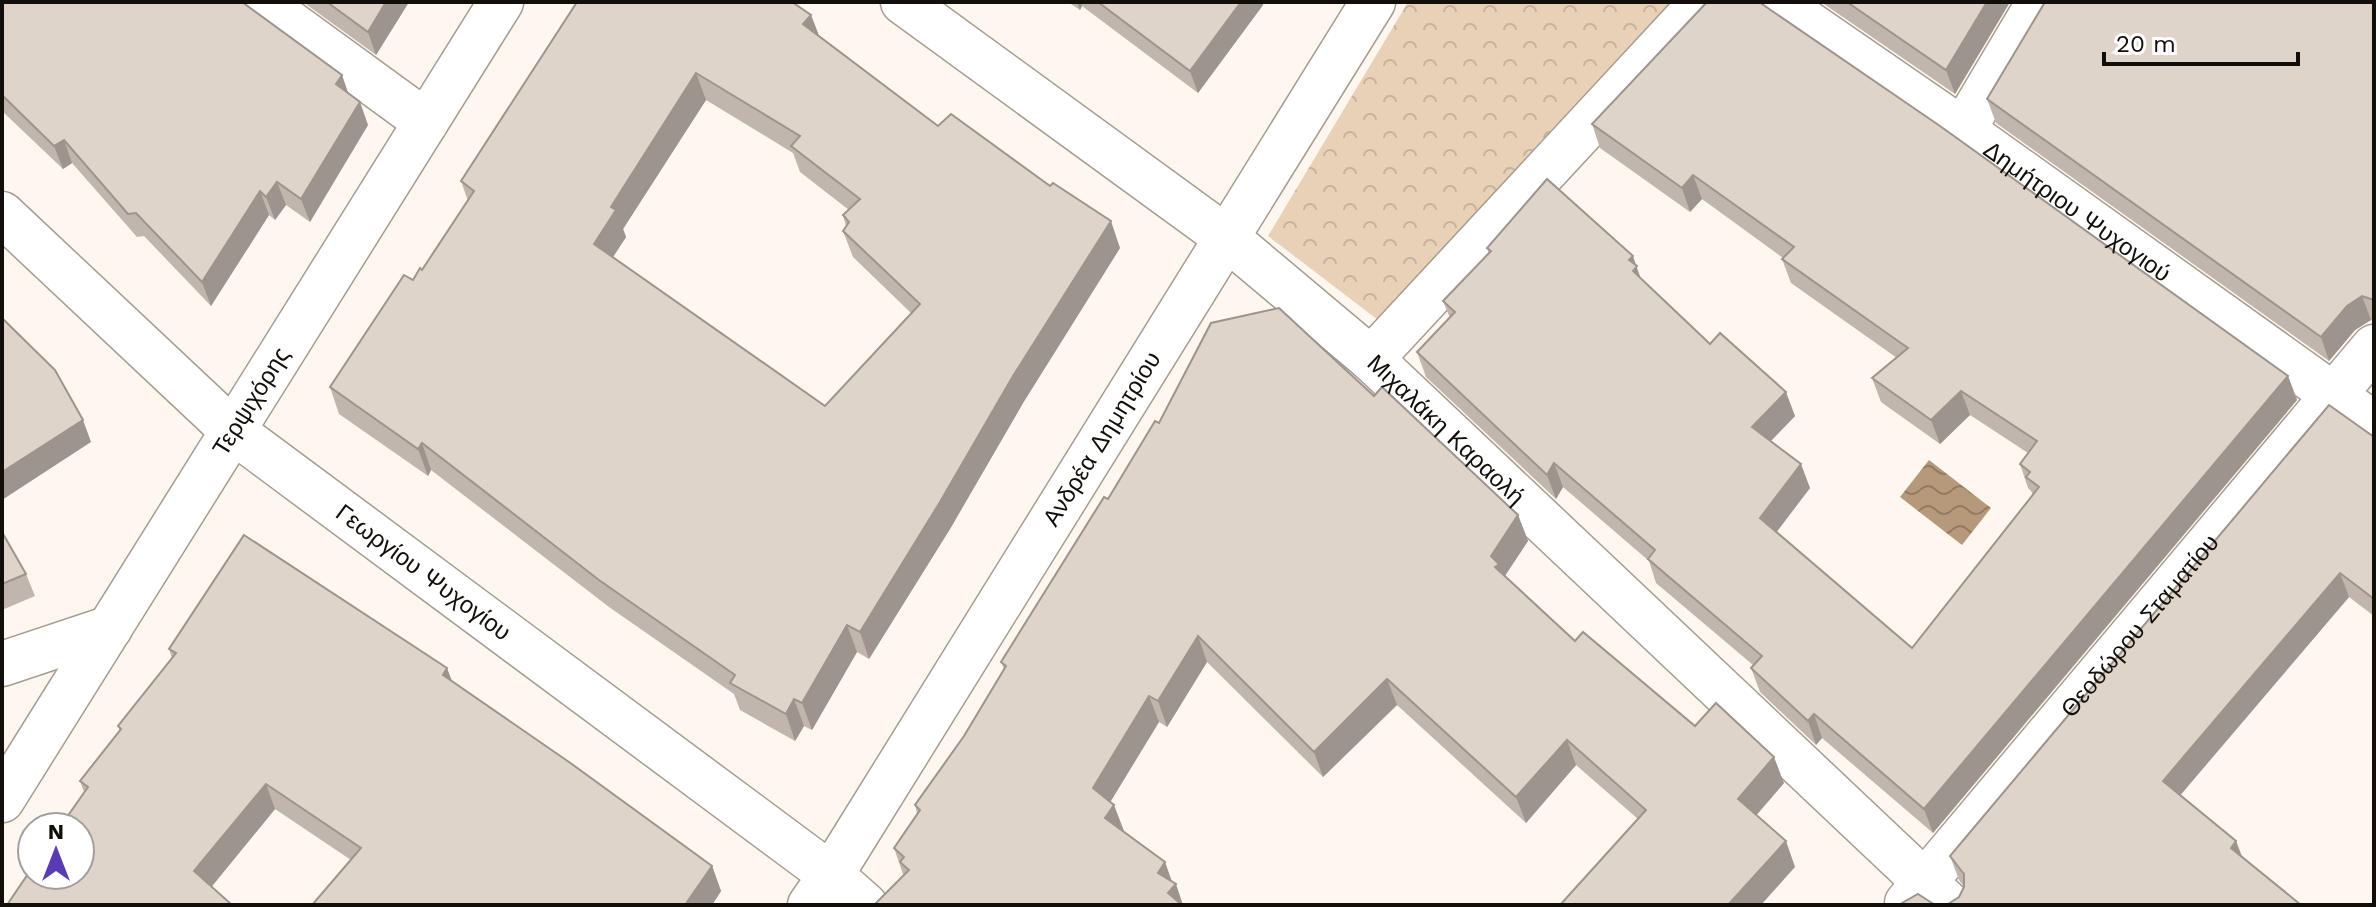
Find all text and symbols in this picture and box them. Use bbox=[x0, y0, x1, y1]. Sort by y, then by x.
scale bar bbox=[2104, 16, 2298, 66]
text: 20 m bbox=[2116, 30, 2176, 58]
street label: Δημήτριου Ψυχογιού bbox=[1978, 135, 2176, 288]
street label: Τερψιχόρης bbox=[207, 342, 296, 461]
street label: Ανδρέα Δημητρίου bbox=[1037, 346, 1166, 531]
street label: Μιχαλάκη Καραολή bbox=[1362, 349, 1530, 511]
street label: Γεωργίου Ψυχογίου bbox=[330, 498, 516, 646]
street label: Θεοδώρου Σταματίου bbox=[2055, 529, 2225, 723]
north arrow bbox=[16, 811, 96, 891]
text: N bbox=[48, 819, 64, 844]

